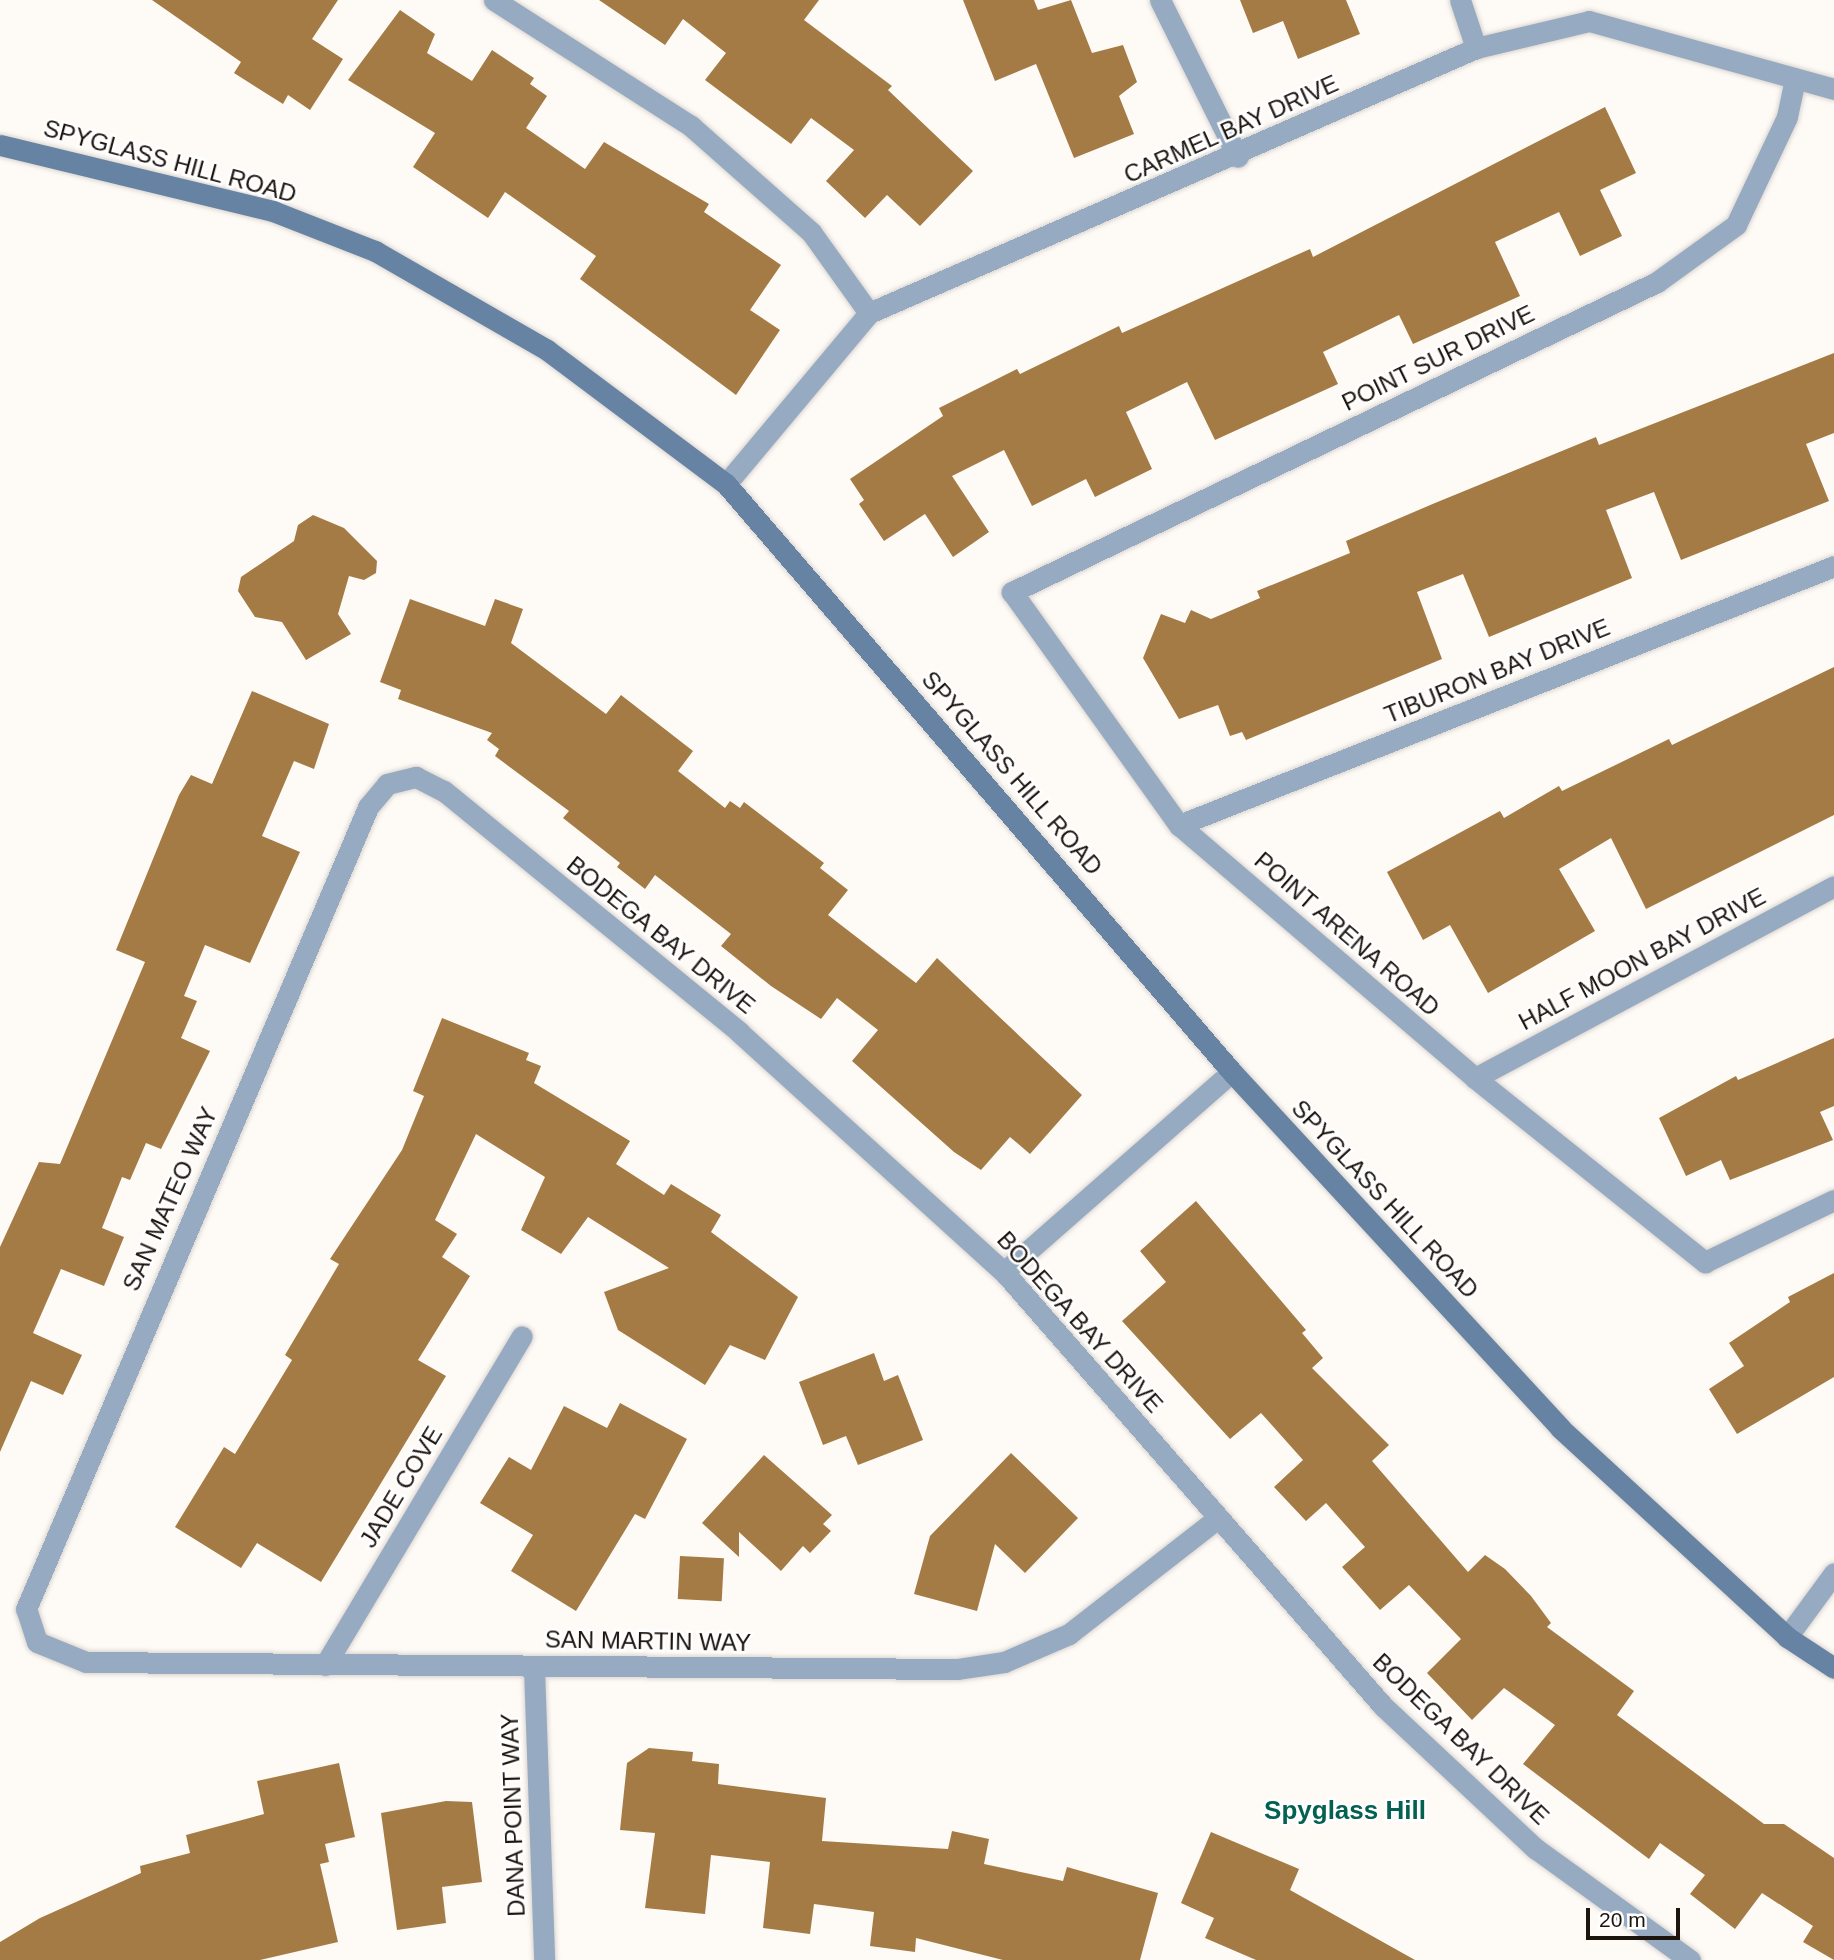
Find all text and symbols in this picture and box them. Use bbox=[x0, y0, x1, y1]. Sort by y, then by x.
street label: CARMEL BAY DRIVE bbox=[1119, 68, 1343, 190]
street label: SPYGLASS HILL ROAD bbox=[40, 113, 300, 209]
street label: POINT SUR DRIVE bbox=[1337, 299, 1539, 417]
street label: TIBURON BAY DRIVE bbox=[1380, 613, 1614, 729]
street label: SPYGLASS HILL ROAD bbox=[915, 665, 1109, 881]
street label: POINT ARENA ROAD bbox=[1247, 845, 1447, 1023]
street label: BODEGA BAY DRIVE bbox=[560, 850, 762, 1020]
street label: HALF MOON BAY DRIVE bbox=[1514, 882, 1770, 1036]
street label: SPYGLASS HILL ROAD bbox=[1285, 1094, 1485, 1304]
street label: SAN MATEO WAY bbox=[117, 1103, 223, 1295]
street label: BODEGA BAY DRIVE bbox=[990, 1225, 1170, 1419]
street label: JADE COVE bbox=[354, 1421, 448, 1553]
street label: SAN MARTIN WAY bbox=[545, 1625, 751, 1657]
street label: BODEGA BAY DRIVE bbox=[1366, 1647, 1556, 1831]
street label: DANA POINT WAY bbox=[495, 1712, 531, 1918]
district label: Spyglass Hill bbox=[1264, 1795, 1426, 1827]
scale bar bbox=[1589, 1894, 1684, 1938]
text: 20 m bbox=[1599, 1908, 1646, 1931]

